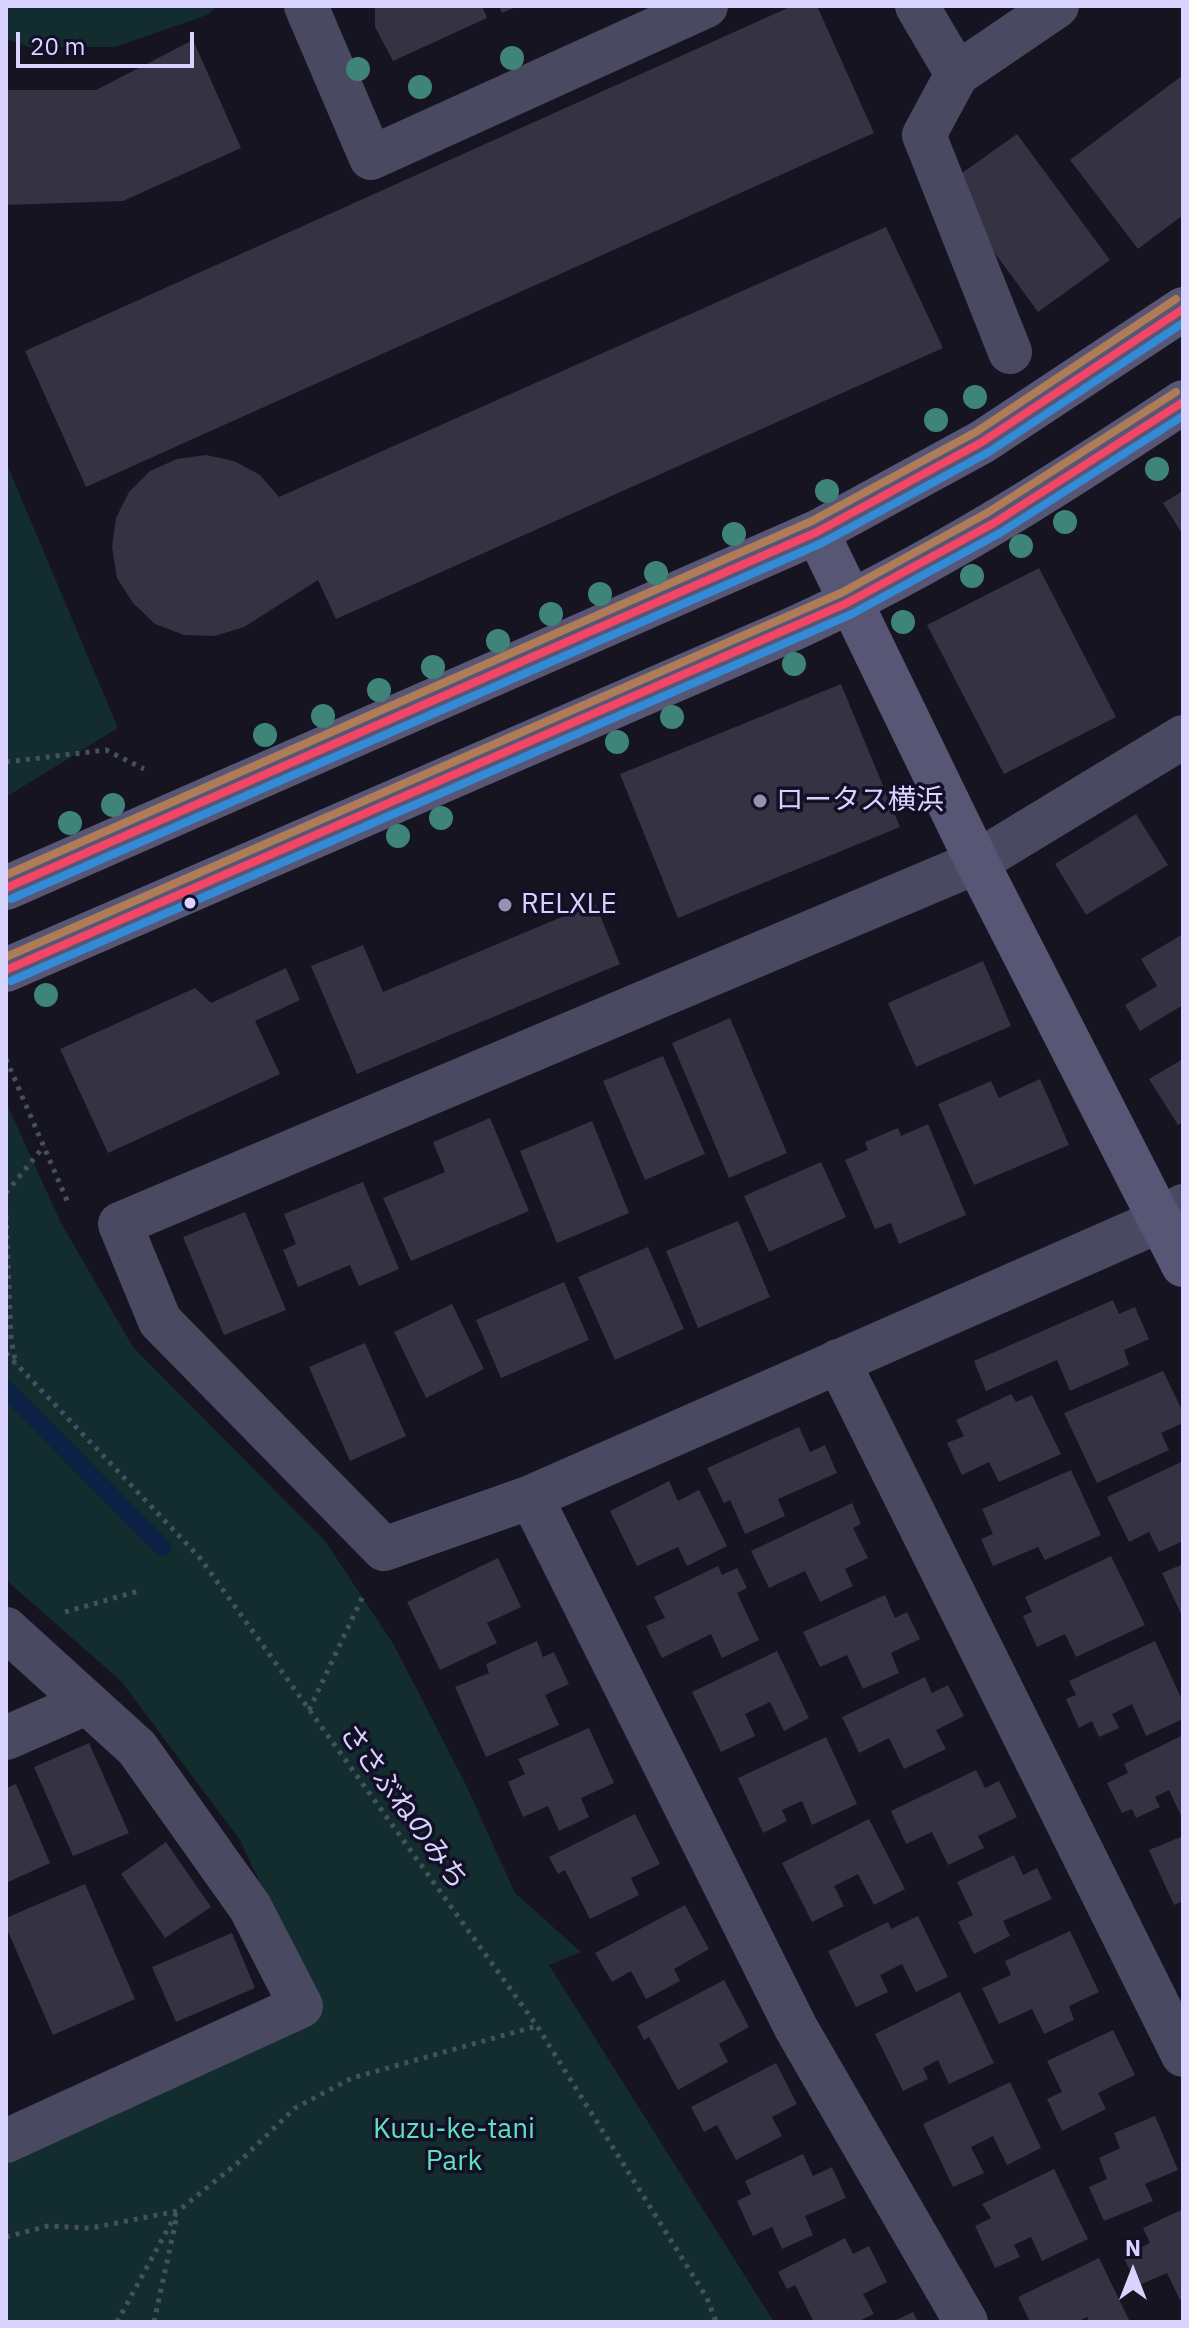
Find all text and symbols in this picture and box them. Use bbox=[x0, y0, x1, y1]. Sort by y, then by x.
scale bar bbox=[20, 16, 198, 66]
text: 20 m bbox=[30, 30, 85, 62]
place label: ロータス横浜 bbox=[776, 784, 944, 818]
marker: ロータス横浜 bbox=[751, 792, 769, 810]
place label: RELXLE bbox=[521, 888, 617, 922]
unlabelled marker bbox=[182, 895, 198, 911]
marker: RELXLE bbox=[496, 896, 514, 914]
street label: ささぶねのみち bbox=[332, 1718, 474, 1896]
park label: Kuzu-ke-tani Park bbox=[373, 2113, 535, 2179]
north arrow bbox=[1093, 2232, 1173, 2312]
text: N bbox=[1125, 2233, 1141, 2262]

